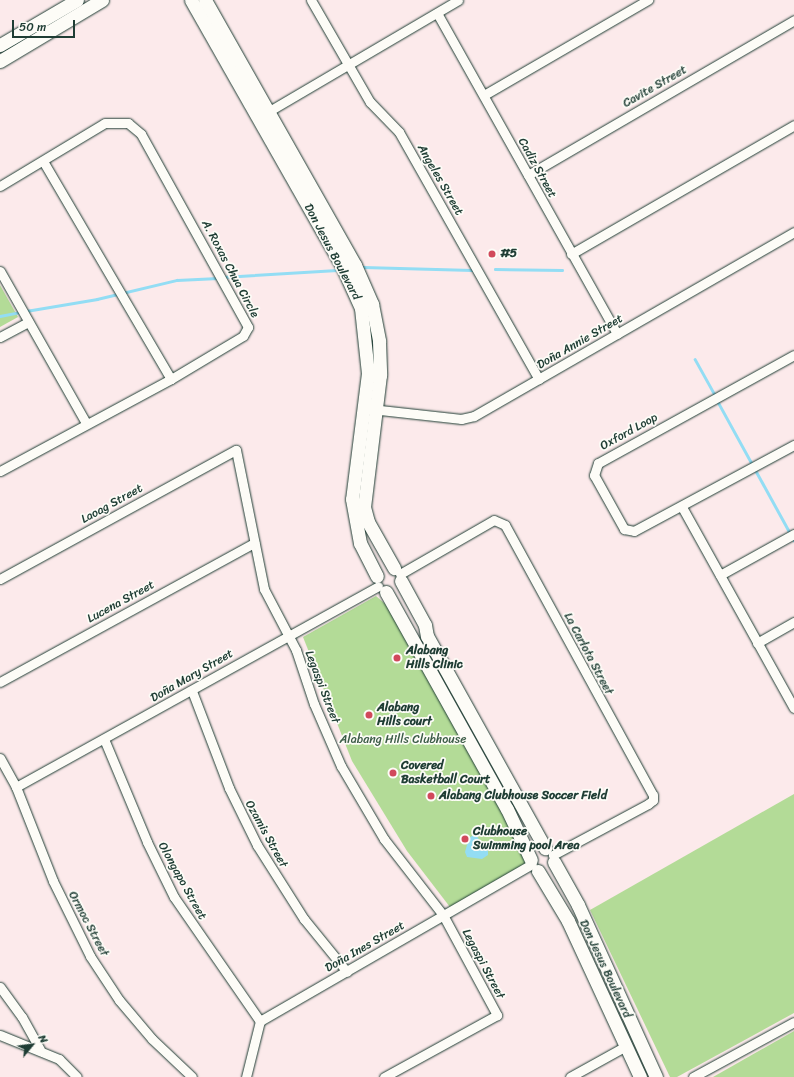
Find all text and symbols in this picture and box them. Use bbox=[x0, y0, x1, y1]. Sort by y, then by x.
scale bar bbox=[14, 12, 77, 38]
text: 50 m bbox=[19, 16, 46, 38]
street label: Cavite Street bbox=[620, 63, 690, 111]
street label: Cadiz Street bbox=[515, 135, 559, 201]
street label: Angeles Street bbox=[414, 142, 466, 218]
street label: Don Jesus Boulevard bbox=[300, 201, 364, 303]
street label: A. Roxas Chua Circle bbox=[198, 217, 262, 321]
place label: #5 bbox=[500, 247, 517, 261]
marker: #5 bbox=[487, 249, 497, 259]
street label: Doña Annie Street bbox=[534, 311, 626, 373]
street label: Oxford Loop bbox=[598, 410, 660, 454]
street label: Laoag Street bbox=[79, 481, 145, 527]
street label: Lucena Street bbox=[85, 578, 157, 626]
street label: La Carlota Street bbox=[560, 610, 616, 698]
place label: Alabang Hills Clinic bbox=[406, 644, 463, 672]
street label: Doña Mary Street bbox=[148, 646, 236, 706]
street label: Legaspi Street bbox=[301, 648, 343, 726]
marker: Alabang Hills Clinic bbox=[391, 652, 403, 664]
place label: Alabang Hills court bbox=[377, 701, 432, 729]
marker: Alabang Hills court bbox=[364, 710, 374, 720]
park label: Alabang Hills Clubhouse bbox=[340, 733, 466, 747]
place label: Covered Basketball Court bbox=[401, 759, 490, 787]
marker: Covered Basketball Court bbox=[388, 768, 398, 778]
place label: Alabang Clubhouse Soccer Field bbox=[439, 789, 607, 803]
marker: Alabang Clubhouse Soccer Field bbox=[426, 791, 436, 801]
street label: Ozamis Street bbox=[242, 798, 290, 870]
place label: Clubhouse Swimming pool Area bbox=[473, 825, 580, 853]
marker: Clubhouse Swimming pool Area bbox=[460, 834, 470, 844]
street label: Olongapo Street bbox=[155, 840, 209, 922]
street label: Ormoc Street bbox=[65, 889, 111, 959]
street label: Don Jesus Boulevard bbox=[576, 917, 634, 1021]
street label: Doña Ines Street bbox=[323, 918, 407, 976]
street label: Legaspi Street bbox=[459, 927, 507, 1001]
north arrow bbox=[12, 1025, 52, 1065]
text: N bbox=[33, 1031, 53, 1047]

